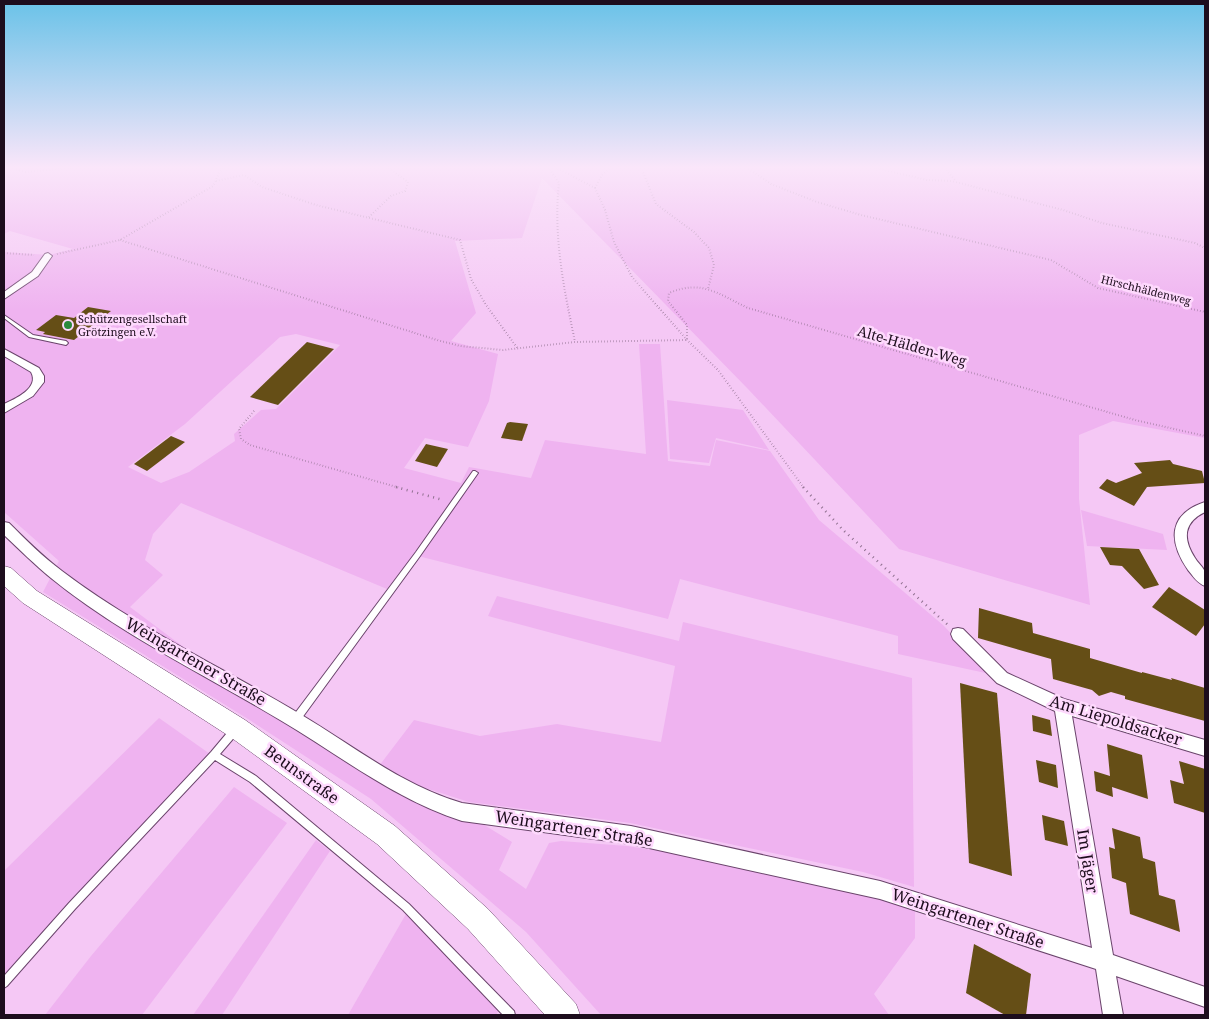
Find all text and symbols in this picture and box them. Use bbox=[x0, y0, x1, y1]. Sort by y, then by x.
street label: Hirschhäldenweg bbox=[1099, 271, 1193, 308]
place label: Schützengesellschaft Grötzingen e.V. bbox=[78, 311, 187, 339]
marker: Schützengesellschaft Grötzingen e.V. bbox=[62, 319, 74, 331]
street label: Alte-Hälden-Weg bbox=[855, 321, 969, 370]
street label: Weingartener Straße bbox=[122, 612, 270, 710]
street label: Am Liepoldsacker bbox=[1047, 689, 1185, 751]
street label: Beunstraße bbox=[260, 739, 344, 809]
street label: Weingartener Straße bbox=[494, 805, 654, 851]
street label: Im Jäger bbox=[1072, 827, 1104, 895]
street label: Weingartener Straße bbox=[889, 883, 1047, 953]

